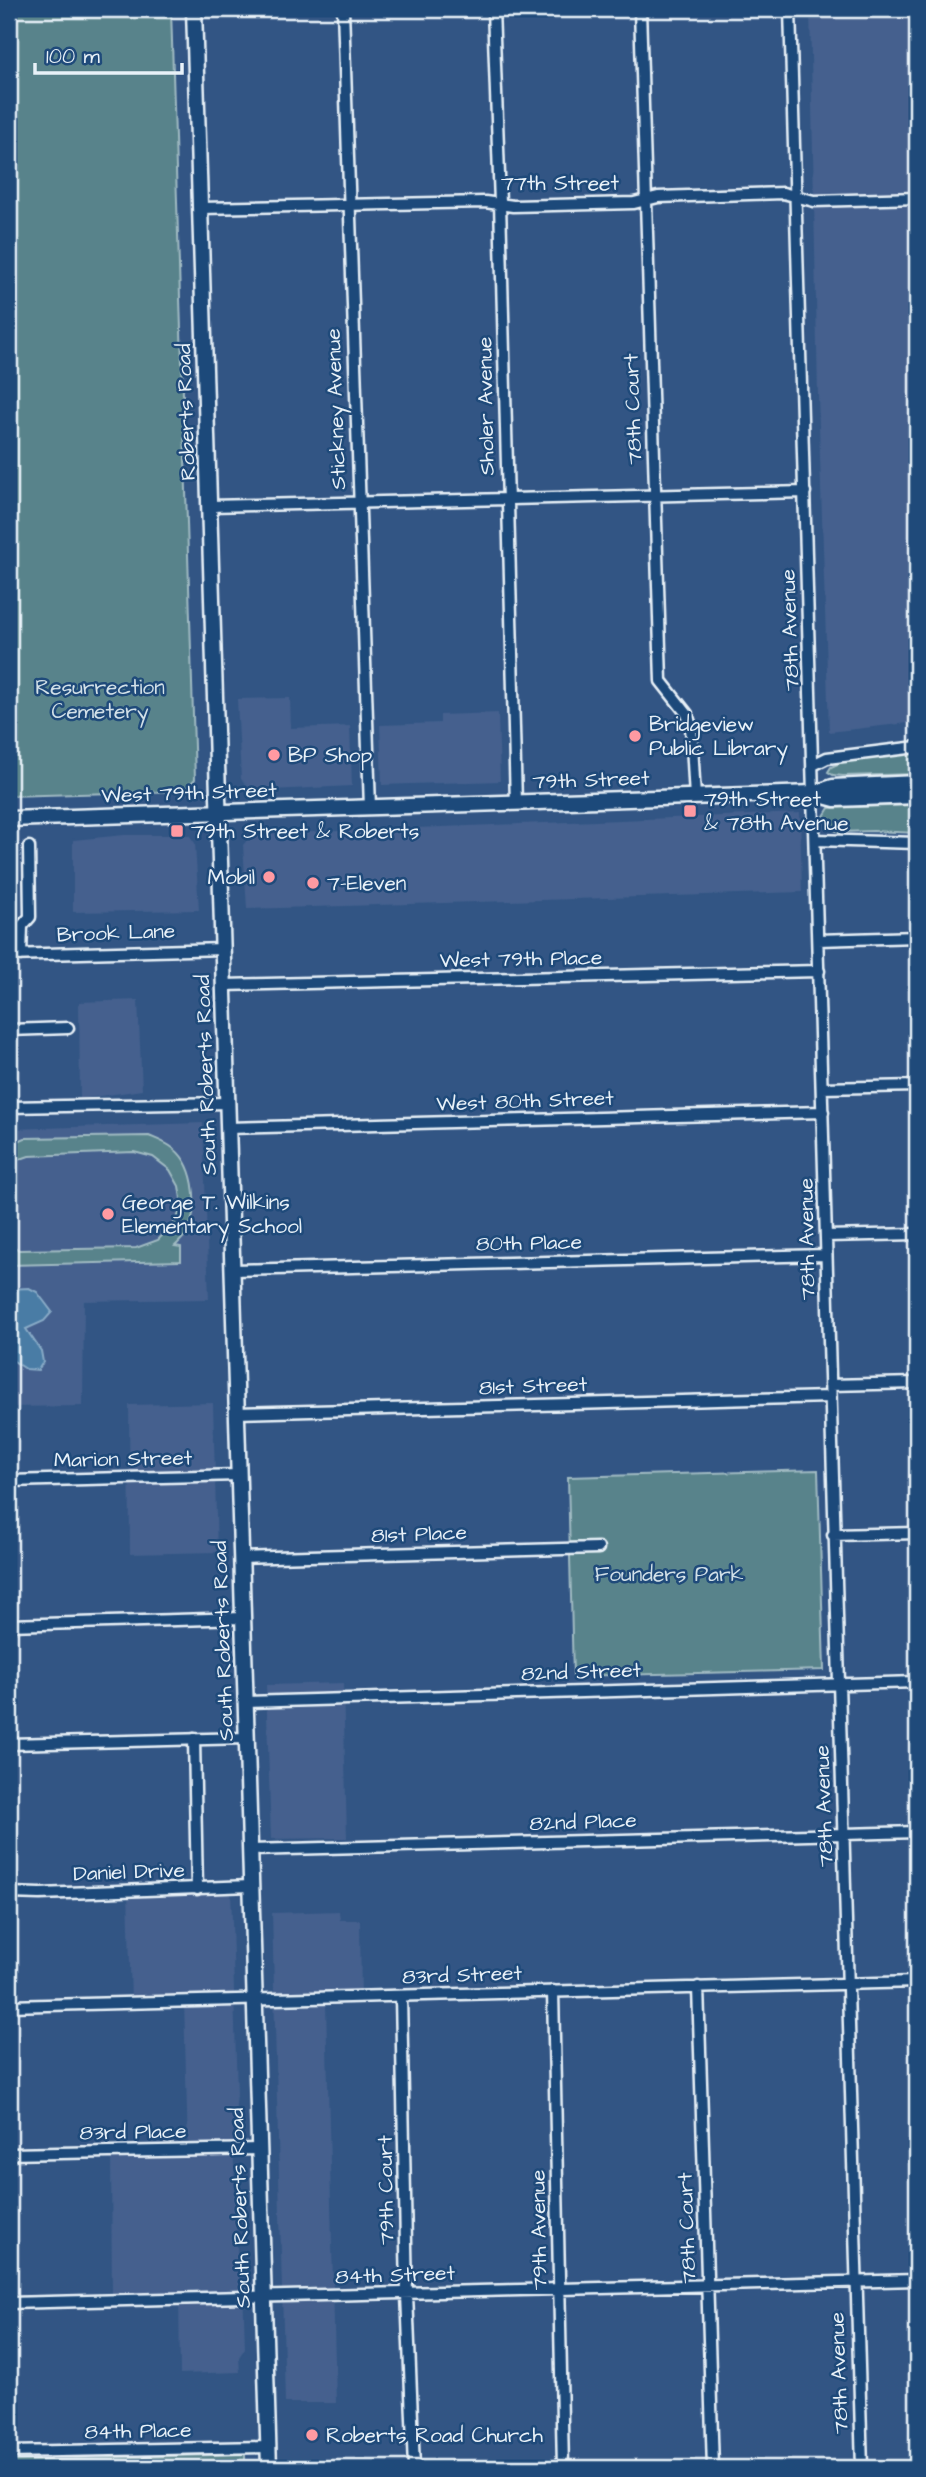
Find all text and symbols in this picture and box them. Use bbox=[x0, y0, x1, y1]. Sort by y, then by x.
scale bar bbox=[35, 32, 182, 76]
text: 100 m bbox=[46, 42, 101, 71]
street label: 77th Street bbox=[501, 169, 619, 198]
street label: Stickney Avenue bbox=[319, 328, 355, 490]
street label: Sholer Avenue bbox=[470, 336, 502, 476]
street label: Roberts Road bbox=[169, 343, 203, 481]
street label: 78th Court bbox=[617, 352, 649, 465]
street label: 78th Avenue bbox=[773, 568, 807, 692]
park label: Resurrection Cemetery bbox=[35, 673, 165, 728]
place label: Bridgeview Public Library bbox=[649, 710, 788, 765]
marker: Bridgeview Public Library bbox=[627, 728, 643, 744]
place label: BP Shop bbox=[288, 741, 372, 771]
marker: BP Shop bbox=[266, 747, 282, 763]
street label: 79th Street bbox=[532, 763, 650, 797]
street label: West 79th Street bbox=[101, 775, 278, 811]
place label: 79th Street & 78th Avenue bbox=[704, 785, 849, 838]
marker: 79th Street & 78th Avenue bbox=[682, 803, 698, 819]
place label: 79th Street & Roberts bbox=[191, 817, 419, 846]
marker: 79th Street & Roberts bbox=[169, 823, 185, 839]
place label: Mobil bbox=[208, 863, 255, 892]
marker: Mobil bbox=[261, 869, 277, 885]
place label: 7-Eleven bbox=[327, 869, 406, 898]
marker: 7-Eleven bbox=[305, 875, 321, 891]
street label: Brook Lane bbox=[56, 916, 176, 950]
street label: West 79th Place bbox=[439, 943, 603, 975]
street label: South Roberts Road bbox=[188, 974, 224, 1176]
street label: West 80th Street bbox=[436, 1083, 615, 1119]
street label: 78th Avenue bbox=[791, 1178, 823, 1300]
place label: George T. Wilkins Elementary School bbox=[122, 1188, 302, 1243]
marker: George T. Wilkins Elementary School bbox=[100, 1206, 116, 1222]
street label: 80th Place bbox=[476, 1228, 582, 1258]
street label: 81st Street bbox=[478, 1370, 588, 1402]
street label: Marion Street bbox=[54, 1443, 193, 1475]
street label: 81st Place bbox=[371, 1518, 467, 1550]
street label: South Roberts Road bbox=[205, 1540, 241, 1742]
park label: Founders Park bbox=[595, 1560, 743, 1589]
street label: 82nd Street bbox=[520, 1655, 642, 1689]
street label: 78th Avenue bbox=[807, 1744, 841, 1868]
street label: 82nd Place bbox=[529, 1806, 637, 1838]
street label: Daniel Drive bbox=[73, 1856, 185, 1888]
street label: 83rd Street bbox=[402, 1958, 523, 1992]
street label: South Roberts Road bbox=[222, 2107, 258, 2309]
street label: 83rd Place bbox=[79, 2117, 187, 2147]
street label: 79th Court bbox=[371, 2134, 401, 2245]
street label: 79th Avenue bbox=[523, 2170, 555, 2290]
street label: 78th Court bbox=[671, 2171, 703, 2284]
street label: 84th Street bbox=[335, 2258, 456, 2292]
street label: 78th Avenue bbox=[822, 2311, 856, 2435]
street label: 84th Place bbox=[84, 2416, 192, 2446]
place label: Roberts Road Church bbox=[326, 2421, 543, 2450]
marker: Roberts Road Church bbox=[304, 2427, 320, 2443]

